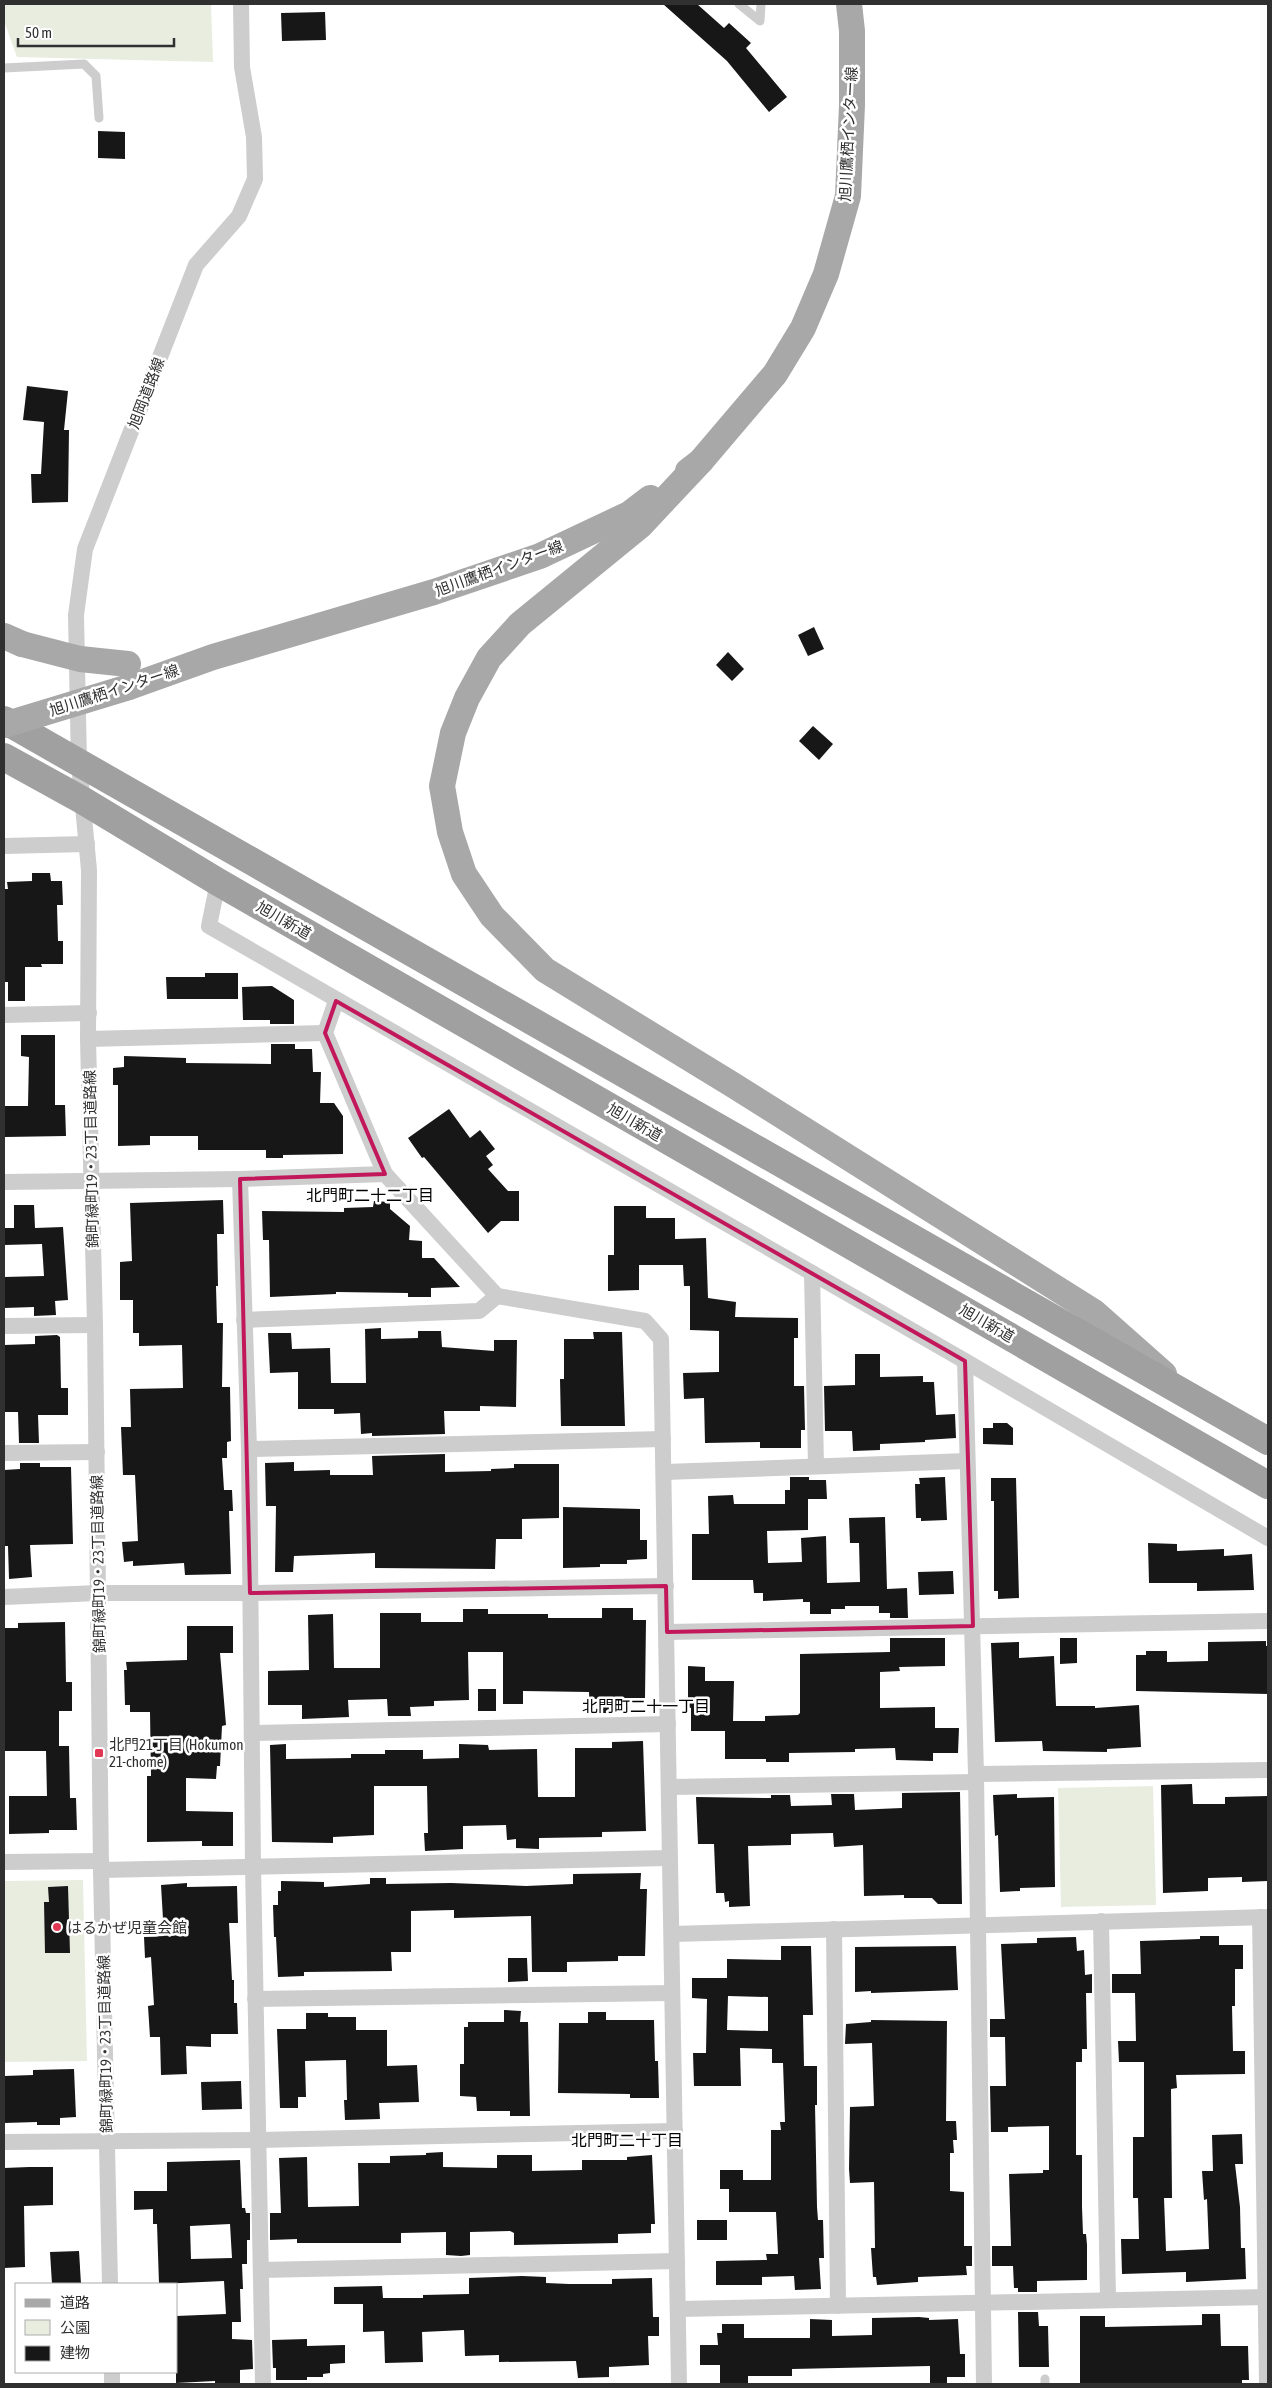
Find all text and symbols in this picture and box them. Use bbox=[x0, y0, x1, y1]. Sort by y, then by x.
scale bar bbox=[18, 15, 174, 47]
text: 50 m bbox=[25, 24, 52, 41]
street label: 旭川鷹栖インター線 bbox=[836, 66, 860, 202]
street label: 旭岡道路線 bbox=[125, 355, 167, 431]
street label: 旭川鷹栖インター線 bbox=[433, 537, 565, 599]
street label: 旭川鷹栖インター線 bbox=[47, 661, 181, 719]
street label: 旭川新道 bbox=[254, 898, 314, 942]
street label: 錦町緑町19・23丁目道路線 bbox=[81, 1070, 101, 1248]
street label: 旭川新道 bbox=[605, 1100, 665, 1144]
district label: 北門町二十二丁目 bbox=[306, 1186, 434, 1204]
street label: 旭川新道 bbox=[957, 1301, 1017, 1345]
street label: 錦町緑町19・23丁目道路線 bbox=[88, 1475, 108, 1653]
district label: 北門町二十一丁目 bbox=[582, 1697, 710, 1715]
place label: 北門21丁目 (Hokumon 21-chome) bbox=[109, 1736, 244, 1770]
marker: 北門21丁目 (Hokumon 21-chome) bbox=[93, 1747, 105, 1759]
place label: はるかぜ児童会館 bbox=[67, 1919, 187, 1936]
marker: はるかぜ児童会館 bbox=[51, 1921, 63, 1933]
street label: 錦町緑町19・23丁目道路線 bbox=[95, 1955, 115, 2133]
district label: 北門町二十丁目 bbox=[571, 2131, 683, 2149]
legend bbox=[15, 2283, 178, 2373]
text: 道路 bbox=[60, 2294, 90, 2311]
text: 公園 bbox=[60, 2319, 90, 2336]
text: 建物 bbox=[60, 2344, 90, 2361]

